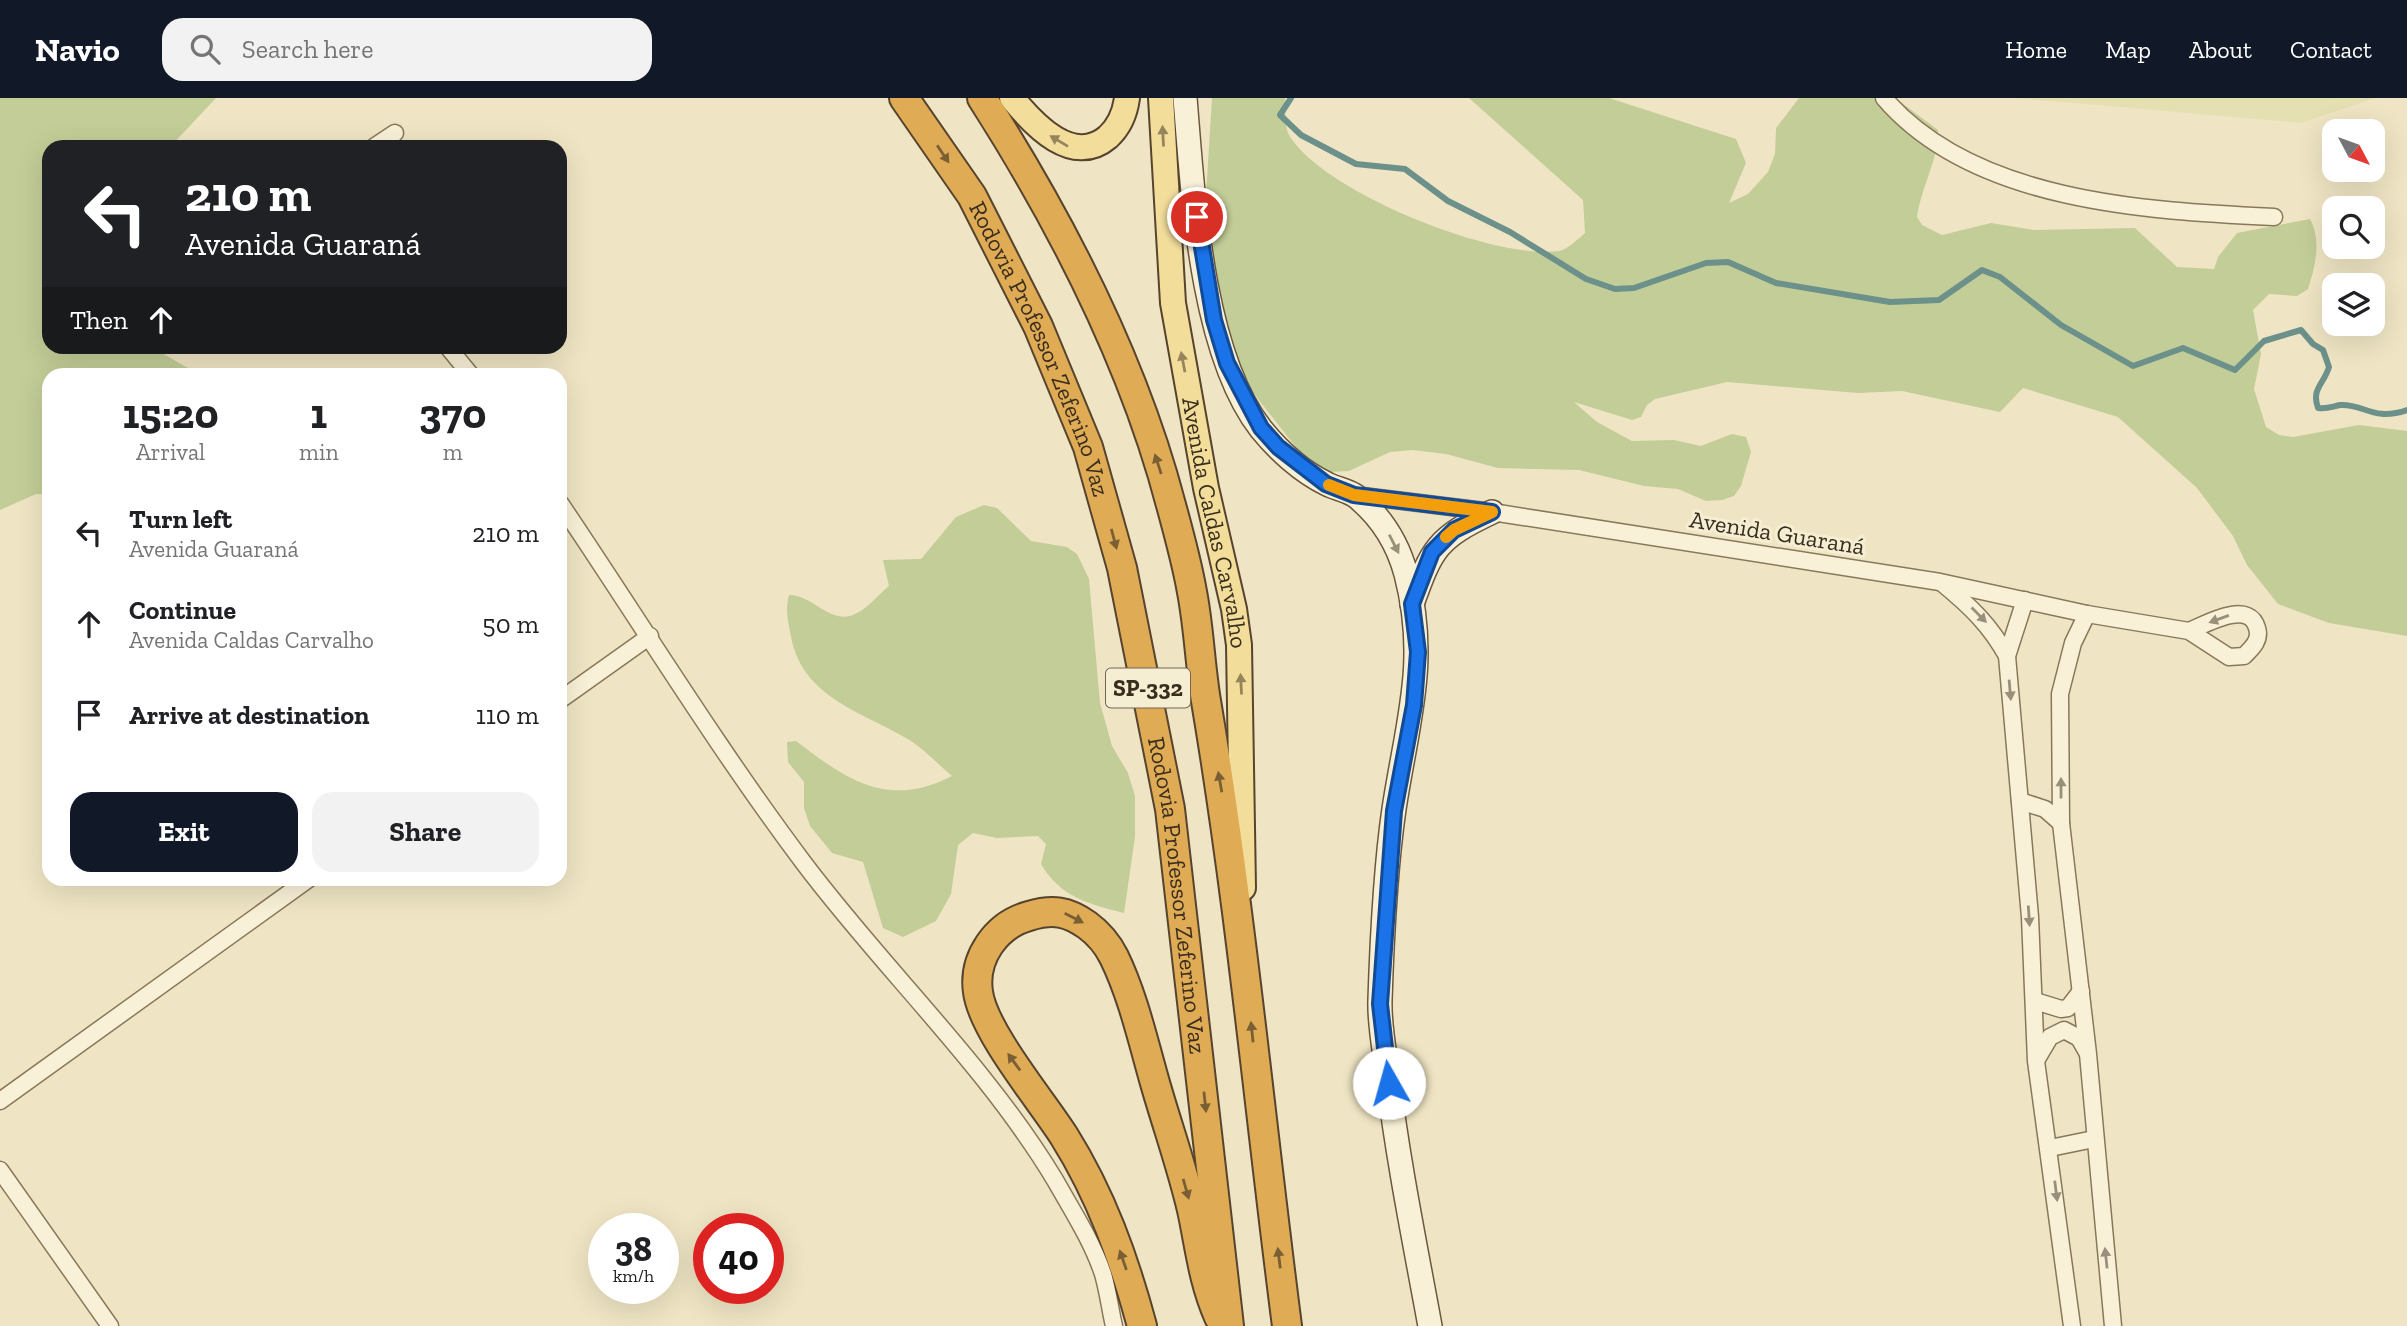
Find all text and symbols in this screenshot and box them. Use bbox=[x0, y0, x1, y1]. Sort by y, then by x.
search box bbox=[162, 18, 652, 81]
text: Navio bbox=[35, 30, 120, 69]
icon: search bbox=[186, 30, 224, 68]
text: Search here bbox=[242, 33, 374, 65]
text: Home bbox=[2005, 35, 2067, 64]
text: Map bbox=[2105, 35, 2151, 64]
text: About bbox=[2189, 35, 2252, 64]
text: Contact bbox=[2290, 35, 2372, 64]
north arrow bbox=[2322, 119, 2385, 182]
map controls bbox=[2322, 119, 2385, 336]
one-way arrow bbox=[1157, 124, 1168, 146]
one-way arrow bbox=[1049, 134, 1069, 147]
one-way arrow bbox=[936, 145, 950, 163]
text: 210 m bbox=[185, 165, 311, 224]
icon: left bbox=[70, 168, 161, 259]
pin bbox=[1167, 187, 1227, 247]
street label: Rodovia Professor Zeferino Vaz bbox=[963, 196, 1116, 500]
button: search bbox=[2322, 196, 2385, 259]
icon: arrive bbox=[1178, 198, 1216, 236]
text: Avenida Guaraná bbox=[185, 225, 421, 263]
button: layers bbox=[2322, 273, 2385, 336]
icon: ahead bbox=[142, 301, 180, 339]
text: Then bbox=[70, 304, 128, 336]
one-way arrow bbox=[1177, 351, 1188, 373]
text: 15:20 bbox=[123, 388, 219, 439]
text: 1 bbox=[310, 388, 327, 439]
text: 370 bbox=[419, 388, 486, 439]
street label: Avenida Caldas Carvalho bbox=[1176, 395, 1254, 650]
text: Arrival bbox=[136, 438, 205, 466]
text: min bbox=[299, 438, 339, 466]
text: m bbox=[443, 438, 463, 466]
one-way arrow bbox=[1152, 453, 1163, 474]
text: Turn left bbox=[129, 503, 232, 535]
street label: Avenida Guaraná bbox=[1687, 504, 1867, 561]
icon: left bbox=[70, 514, 108, 552]
text: 210 m bbox=[472, 517, 539, 549]
one-way arrow bbox=[1109, 529, 1119, 550]
one-way arrow bbox=[1388, 534, 1399, 554]
text: Avenida Guaraná bbox=[129, 535, 299, 563]
text: Continue bbox=[129, 594, 236, 626]
icon: ahead bbox=[70, 605, 108, 643]
one-way arrow bbox=[1970, 606, 1987, 623]
text: 50 m bbox=[482, 608, 539, 640]
one-way arrow bbox=[2209, 614, 2230, 625]
text: Avenida Caldas Carvalho bbox=[129, 626, 374, 654]
road number: SP-332 bbox=[1106, 668, 1190, 708]
one-way arrow bbox=[1235, 673, 1246, 695]
one-way arrow bbox=[2005, 679, 2016, 701]
icon: arrive bbox=[70, 696, 108, 734]
text: Arrive at destination bbox=[129, 699, 369, 731]
text: 110 m bbox=[476, 699, 539, 731]
street label: Rodovia Professor Zeferino Vaz bbox=[1142, 734, 1213, 1055]
one-way arrow bbox=[1214, 771, 1225, 793]
one-way arrow bbox=[2055, 777, 2066, 799]
button: Exit bbox=[70, 792, 298, 872]
button: Share bbox=[312, 792, 539, 872]
one-way arrow bbox=[2024, 905, 2035, 927]
one-way arrow bbox=[1064, 912, 1084, 923]
one-way arrow bbox=[1246, 1021, 1257, 1043]
position arrow bbox=[1352, 1046, 1426, 1120]
one-way arrow bbox=[1007, 1053, 1021, 1071]
one-way arrow bbox=[1200, 1091, 1211, 1113]
one-way arrow bbox=[1181, 1179, 1192, 1201]
one-way arrow bbox=[2050, 1180, 2061, 1202]
speed limit sign: 40 bbox=[693, 1213, 784, 1304]
text: 38 bbox=[615, 1228, 652, 1270]
one-way arrow bbox=[1273, 1247, 1284, 1269]
one-way arrow bbox=[2100, 1247, 2111, 1269]
one-way arrow bbox=[1117, 1250, 1128, 1271]
text: km/h bbox=[613, 1265, 654, 1287]

